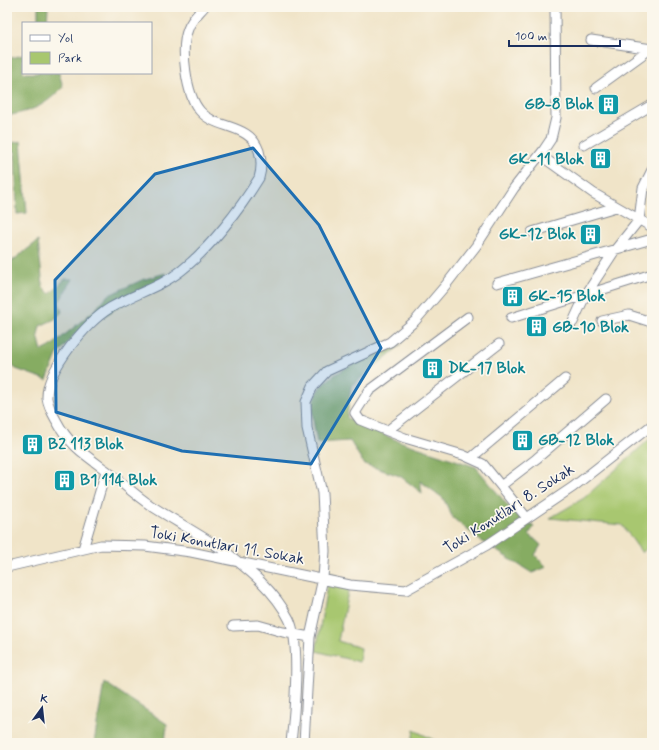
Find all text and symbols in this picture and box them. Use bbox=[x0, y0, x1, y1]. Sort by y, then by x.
legend bbox=[22, 22, 152, 74]
scale bar bbox=[509, 22, 620, 48]
text: 100 m bbox=[515, 29, 547, 45]
text: Yol bbox=[58, 31, 73, 47]
text: Park bbox=[58, 51, 82, 67]
building icon: GB-8 Blok bbox=[596, 91, 622, 117]
place label: GB-8 Blok bbox=[524, 94, 594, 115]
building icon: GK-11 Blok bbox=[587, 146, 613, 172]
place label: GK-11 Blok bbox=[508, 149, 584, 170]
building icon: GK-12 Blok bbox=[578, 221, 604, 247]
place label: GK-12 Blok bbox=[499, 224, 576, 245]
building icon: GK-15 Blok bbox=[499, 283, 525, 309]
place label: GK-15 Blok bbox=[528, 286, 605, 307]
building icon: GB-10 Blok bbox=[524, 314, 550, 340]
place label: GB-10 Blok bbox=[552, 317, 629, 338]
building icon: DK-17 Blok bbox=[420, 355, 446, 381]
place label: DK-17 Blok bbox=[448, 358, 525, 379]
building icon: GB-12 Blok bbox=[509, 427, 535, 453]
place label: GB-12 Blok bbox=[538, 430, 614, 451]
building icon: B2 113 Blok bbox=[20, 431, 46, 457]
place label: B2 113 Blok bbox=[48, 434, 124, 455]
street label: Toki Konutları 8. Sokak bbox=[440, 459, 578, 559]
building icon: B1 114 Blok bbox=[51, 467, 77, 493]
place label: B1 114 Blok bbox=[80, 470, 157, 491]
street label: Toki Konutları 11. Sokak bbox=[148, 522, 306, 570]
north arrow bbox=[22, 688, 62, 728]
text: K bbox=[39, 692, 50, 707]

